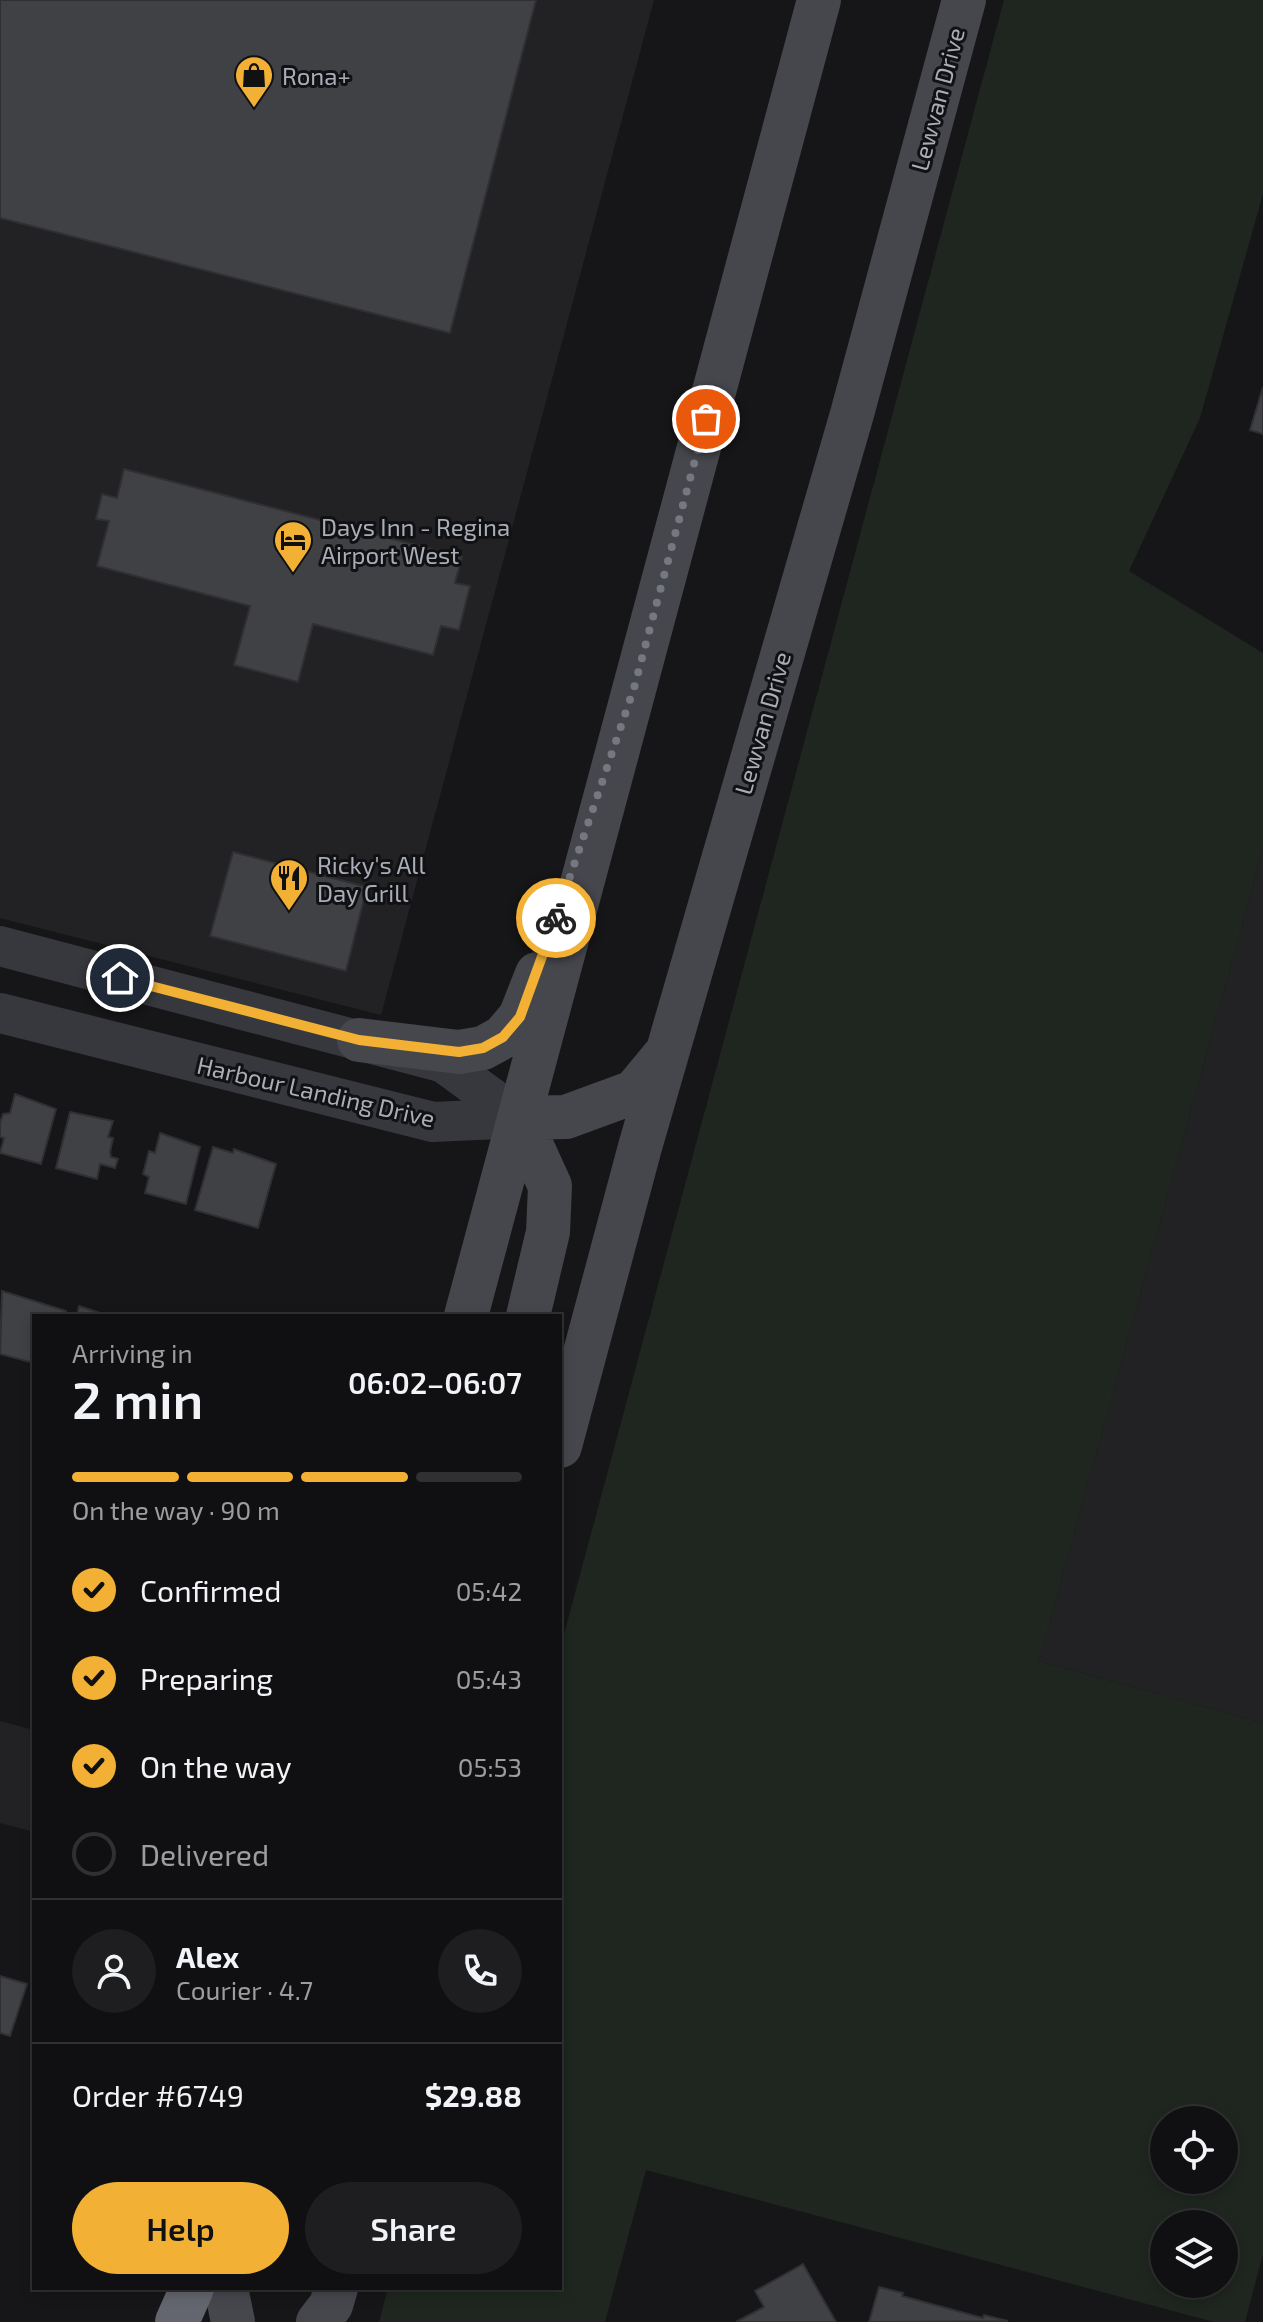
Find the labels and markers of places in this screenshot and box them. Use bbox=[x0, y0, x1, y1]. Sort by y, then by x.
shop icon: Rona+ bbox=[233, 54, 275, 109]
place label: Rona+ bbox=[282, 61, 351, 90]
pin bbox=[672, 385, 740, 453]
place label: Days Inn - Regina Airport West bbox=[321, 512, 510, 569]
hotel icon: Days Inn - Regina Airport West bbox=[272, 519, 314, 574]
place label: Ricky's All Day Grill bbox=[317, 850, 426, 907]
restaurant icon: Ricky's All Day Grill bbox=[268, 857, 310, 912]
pin bbox=[86, 944, 154, 1012]

